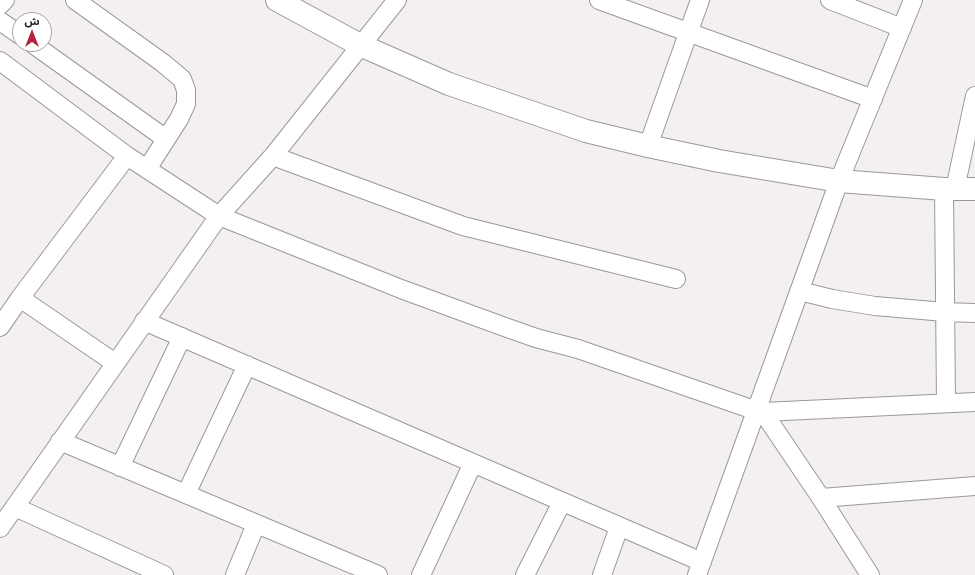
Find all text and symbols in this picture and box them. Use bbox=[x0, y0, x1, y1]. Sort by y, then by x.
north arrow bbox=[12, 12, 52, 52]
text: ش bbox=[24, 14, 40, 27]

